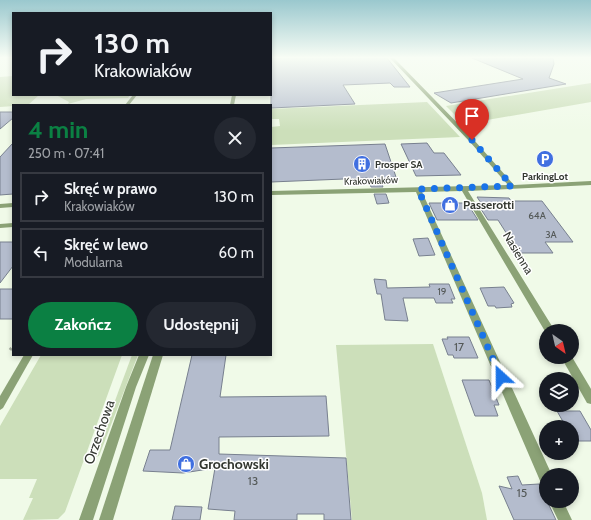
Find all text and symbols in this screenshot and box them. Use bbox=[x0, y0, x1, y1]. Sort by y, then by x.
text: 130 m bbox=[94, 26, 170, 60]
icon: right bbox=[28, 28, 80, 80]
text: Krakowiaków bbox=[94, 60, 192, 82]
pin bbox=[455, 99, 489, 140]
icon: arrive bbox=[461, 105, 483, 127]
text: 4 min bbox=[28, 115, 88, 144]
button: close bbox=[214, 117, 256, 159]
text: 250 m · 07:41 bbox=[28, 145, 104, 161]
parking icon: ParkingLot bbox=[535, 149, 555, 169]
building icon: Prosper SA bbox=[352, 154, 372, 174]
place label: Prosper SA bbox=[375, 158, 423, 171]
place label: ParkingLot bbox=[522, 170, 568, 183]
street label: Krakowiaków bbox=[344, 173, 399, 188]
text: Skręć w prawo bbox=[64, 180, 157, 198]
icon: right bbox=[30, 186, 52, 208]
text: 130 m bbox=[214, 188, 254, 206]
shop icon: Passerotti bbox=[440, 195, 460, 215]
place label: Passerotti bbox=[463, 197, 514, 212]
text: Krakowiaków bbox=[64, 198, 135, 214]
house number: 64A bbox=[528, 209, 547, 222]
house number: 3A bbox=[545, 228, 558, 241]
street label: Nasienna bbox=[500, 229, 537, 277]
text: Skręć w lewo bbox=[64, 236, 148, 254]
icon: left bbox=[30, 242, 52, 264]
text: 60 m bbox=[218, 244, 254, 262]
text: Modularna bbox=[64, 254, 123, 270]
house number: 19 bbox=[438, 285, 447, 298]
button: Zakończ bbox=[28, 302, 138, 348]
button: Udostępnij bbox=[146, 302, 256, 348]
north arrow bbox=[539, 324, 579, 364]
map controls bbox=[539, 324, 579, 508]
house number: 17 bbox=[454, 339, 464, 354]
position arrow bbox=[480, 356, 522, 398]
button: layers bbox=[539, 372, 579, 412]
street label: Orzechowa bbox=[80, 397, 119, 467]
button: + bbox=[539, 420, 579, 460]
shop icon: Grochowski bbox=[176, 454, 196, 474]
place label: Grochowski bbox=[199, 455, 269, 473]
button: − bbox=[539, 468, 579, 508]
house number: 13 bbox=[248, 473, 258, 488]
house number: 15 bbox=[517, 485, 527, 500]

